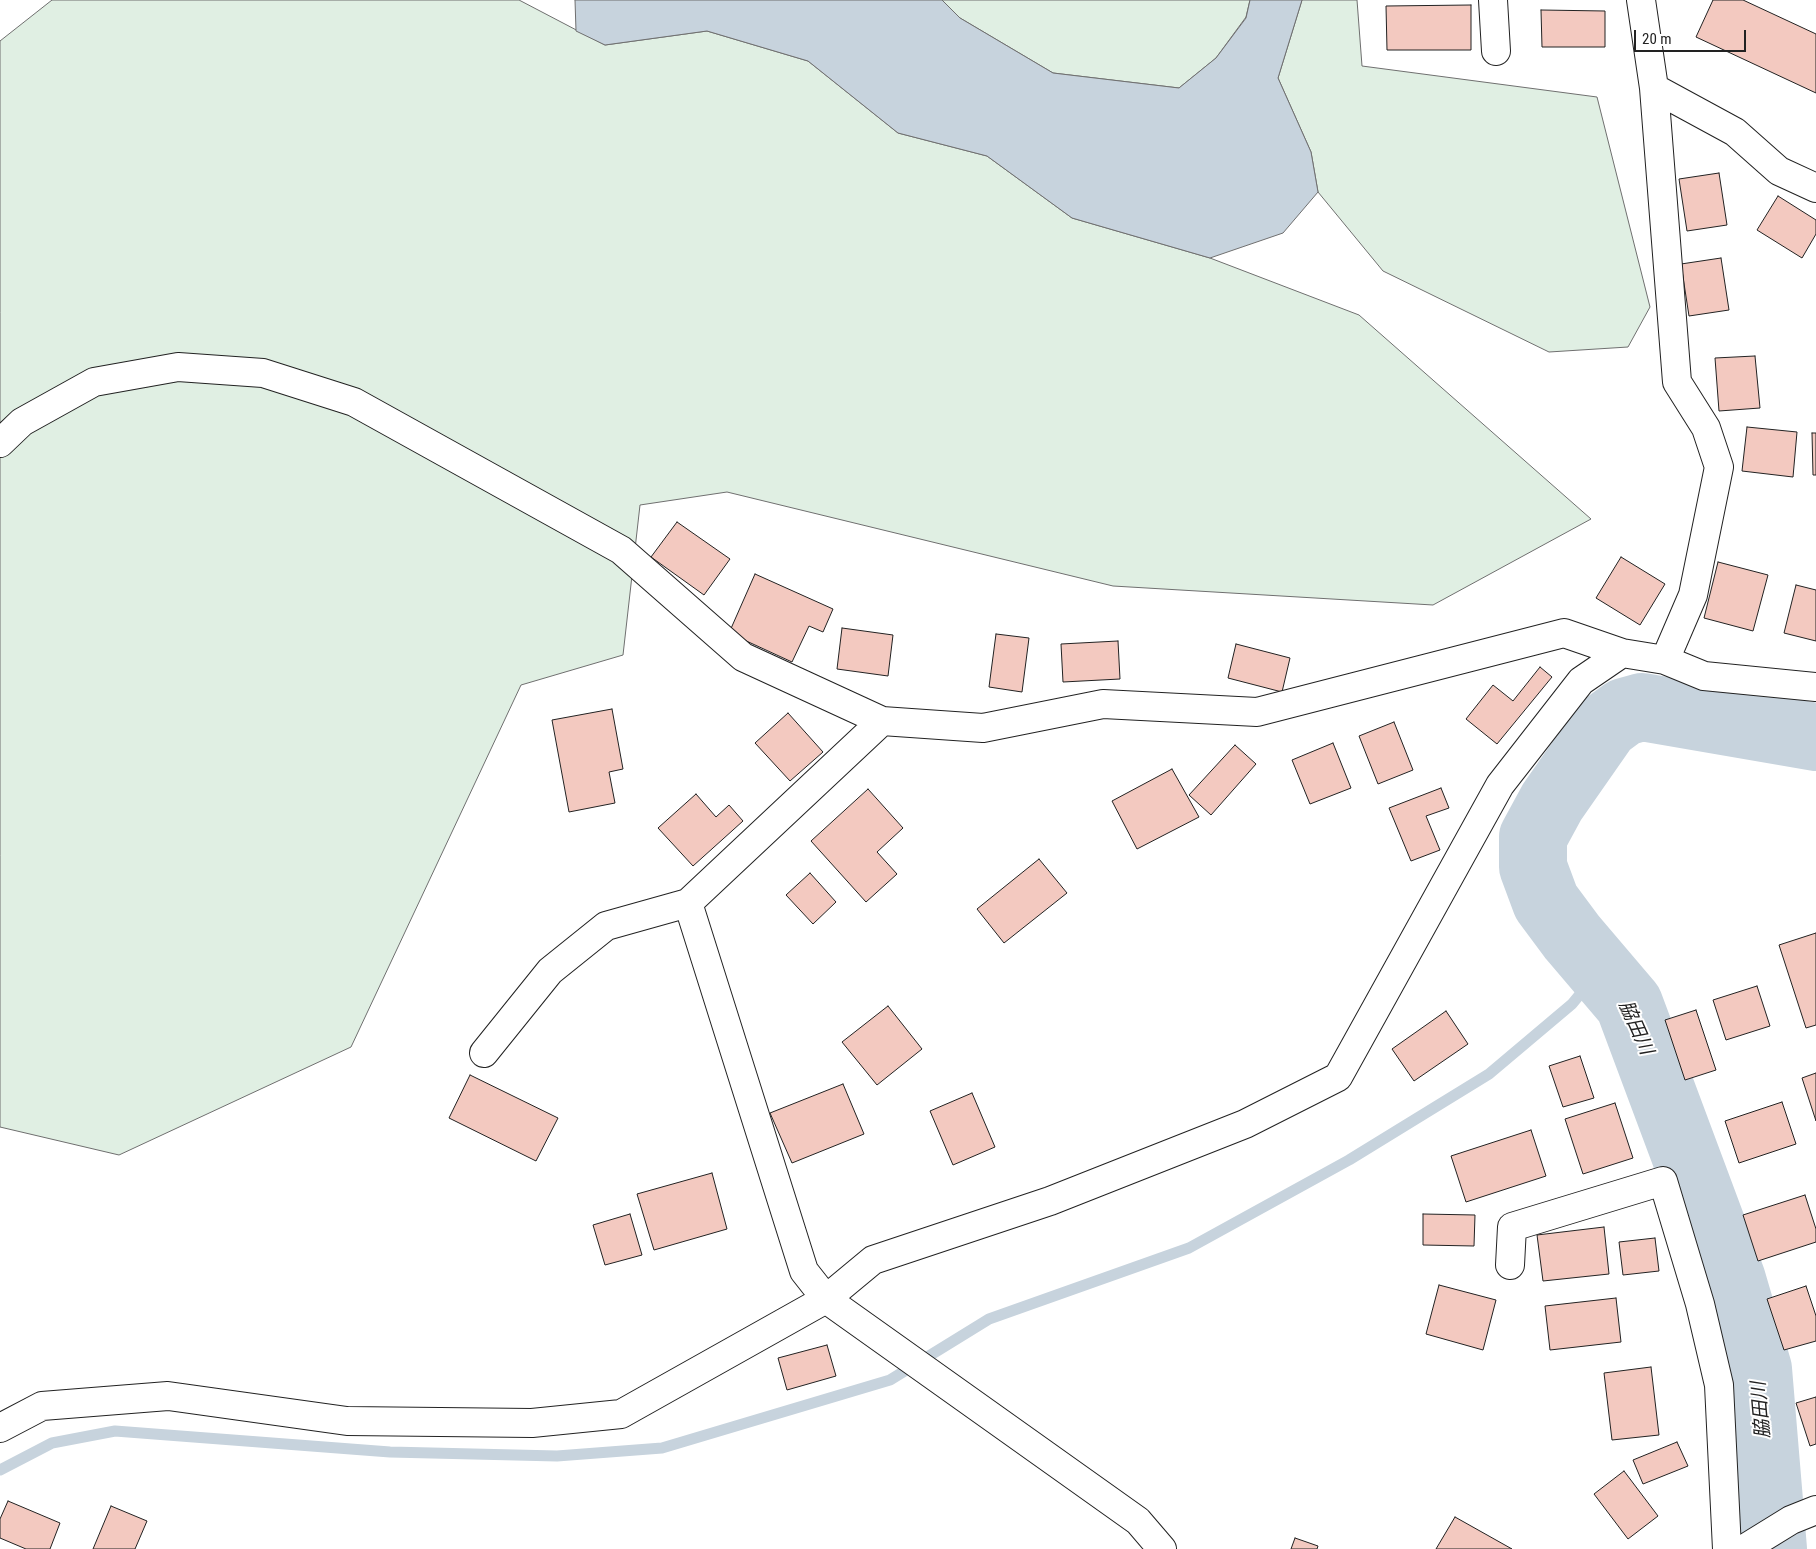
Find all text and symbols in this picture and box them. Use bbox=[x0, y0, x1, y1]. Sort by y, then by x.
scale bar bbox=[1636, 20, 1748, 52]
text: 20 m bbox=[1642, 30, 1672, 48]
water label: 脇田川 bbox=[1613, 997, 1657, 1059]
water label: 脇田川 bbox=[1748, 1381, 1776, 1439]

